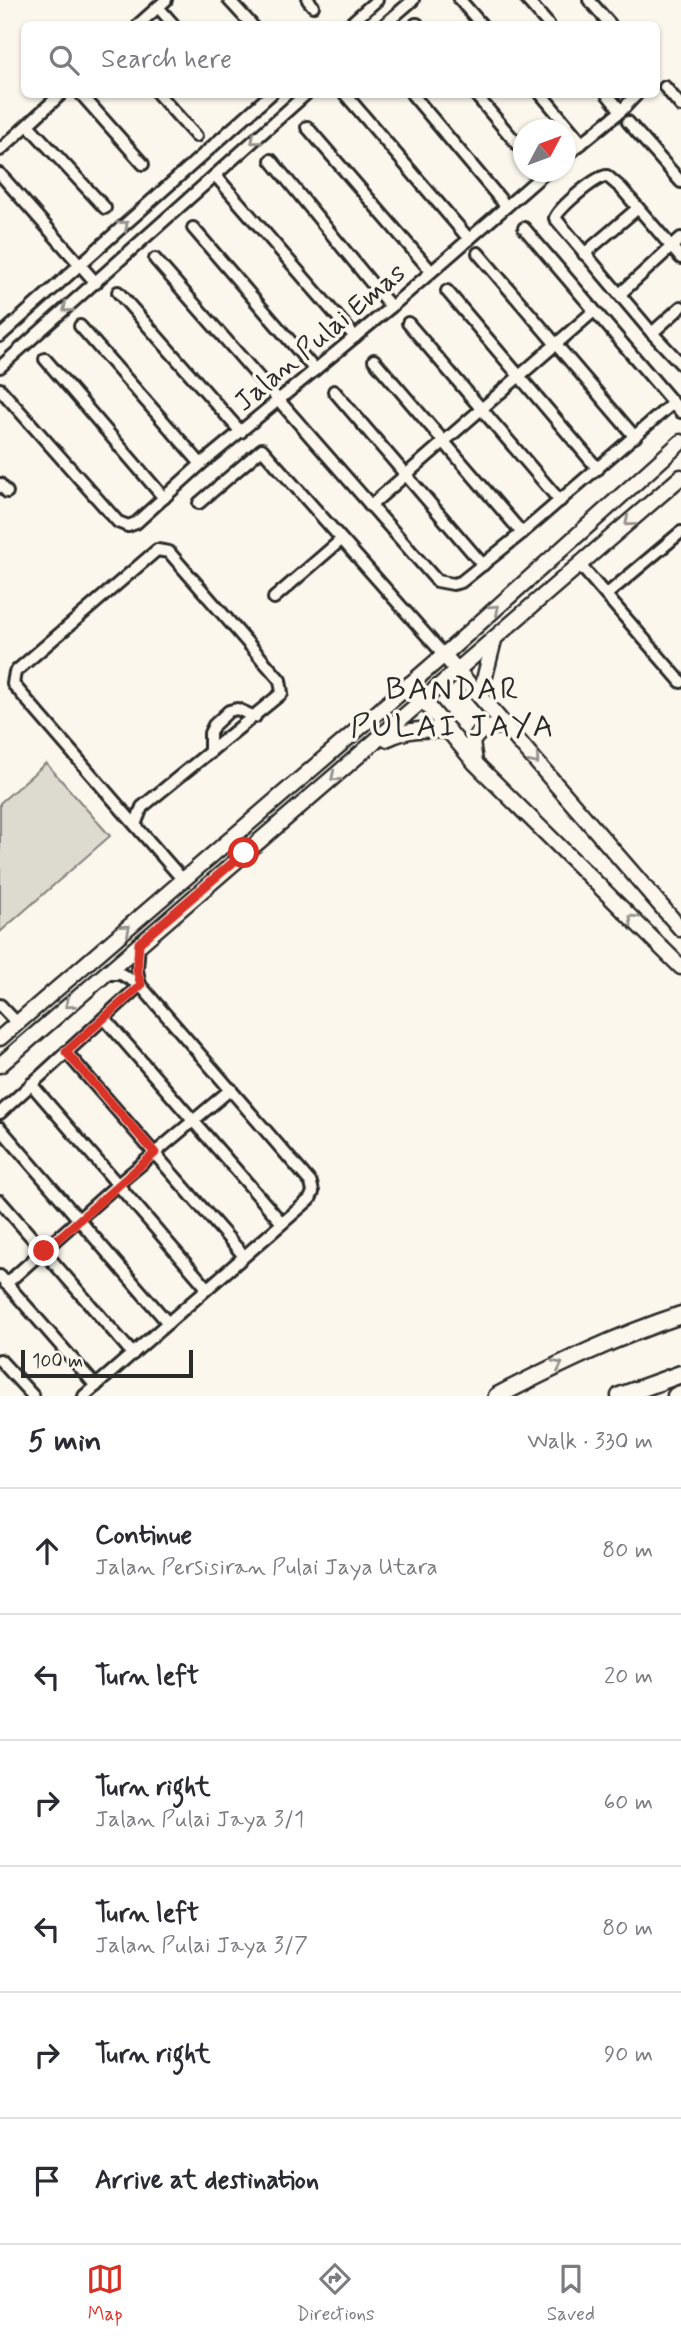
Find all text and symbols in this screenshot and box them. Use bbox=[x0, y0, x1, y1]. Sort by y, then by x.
search box bbox=[21, 21, 660, 98]
icon: search bbox=[45, 41, 83, 79]
text: Search here bbox=[101, 43, 232, 77]
north arrow bbox=[513, 119, 576, 182]
one-way arrow bbox=[250, 131, 263, 144]
one-way arrow bbox=[115, 221, 128, 233]
street label: Jalan Pulai Emas bbox=[227, 255, 414, 421]
one-way arrow bbox=[63, 300, 76, 312]
one-way arrow bbox=[624, 513, 637, 526]
one-way arrow bbox=[487, 605, 500, 617]
district label: BANDAR PULAI JAYA bbox=[351, 669, 555, 748]
one-way arrow bbox=[527, 751, 539, 764]
one-way arrow bbox=[330, 768, 342, 781]
route start bbox=[228, 837, 259, 868]
one-way arrow bbox=[628, 914, 641, 927]
one-way arrow bbox=[117, 925, 130, 937]
one-way arrow bbox=[64, 996, 77, 1008]
route end bbox=[28, 1235, 59, 1266]
scale bar bbox=[21, 1347, 192, 1379]
text: 100 m bbox=[32, 1349, 83, 1374]
one-way arrow bbox=[551, 1359, 563, 1373]
text: 5 min bbox=[28, 1422, 102, 1461]
text: Walk · 330 m bbox=[527, 1427, 653, 1457]
text: Continue bbox=[95, 1519, 192, 1553]
icon: ahead bbox=[28, 1532, 66, 1570]
text: 80 m bbox=[602, 1536, 653, 1566]
text: Jalan Persisiran Pulai Jaya Utara bbox=[95, 1553, 438, 1583]
icon: left bbox=[28, 1658, 66, 1696]
text: Turn left bbox=[95, 1660, 199, 1694]
text: 20 m bbox=[604, 1662, 653, 1692]
text: Turn right bbox=[95, 1771, 211, 1805]
icon: right bbox=[28, 1784, 66, 1822]
text: 60 m bbox=[604, 1788, 653, 1818]
text: Jalan Pulai Jaya 3/1 bbox=[95, 1805, 304, 1835]
text: Turn left bbox=[95, 1897, 199, 1931]
icon: left bbox=[28, 1910, 66, 1948]
text: 80 m bbox=[602, 1914, 653, 1944]
text: Jalan Pulai Jaya 3/7 bbox=[95, 1931, 308, 1961]
icon: right bbox=[28, 2036, 66, 2074]
text: Turn right bbox=[95, 2038, 211, 2072]
text: 90 m bbox=[604, 2040, 653, 2070]
icon: arrive bbox=[28, 2162, 66, 2200]
text: Arrive at destination bbox=[95, 2164, 319, 2198]
tab: Map bbox=[86, 2260, 124, 2327]
tab: Directions bbox=[296, 2260, 375, 2327]
tab: Saved bbox=[547, 2260, 595, 2327]

